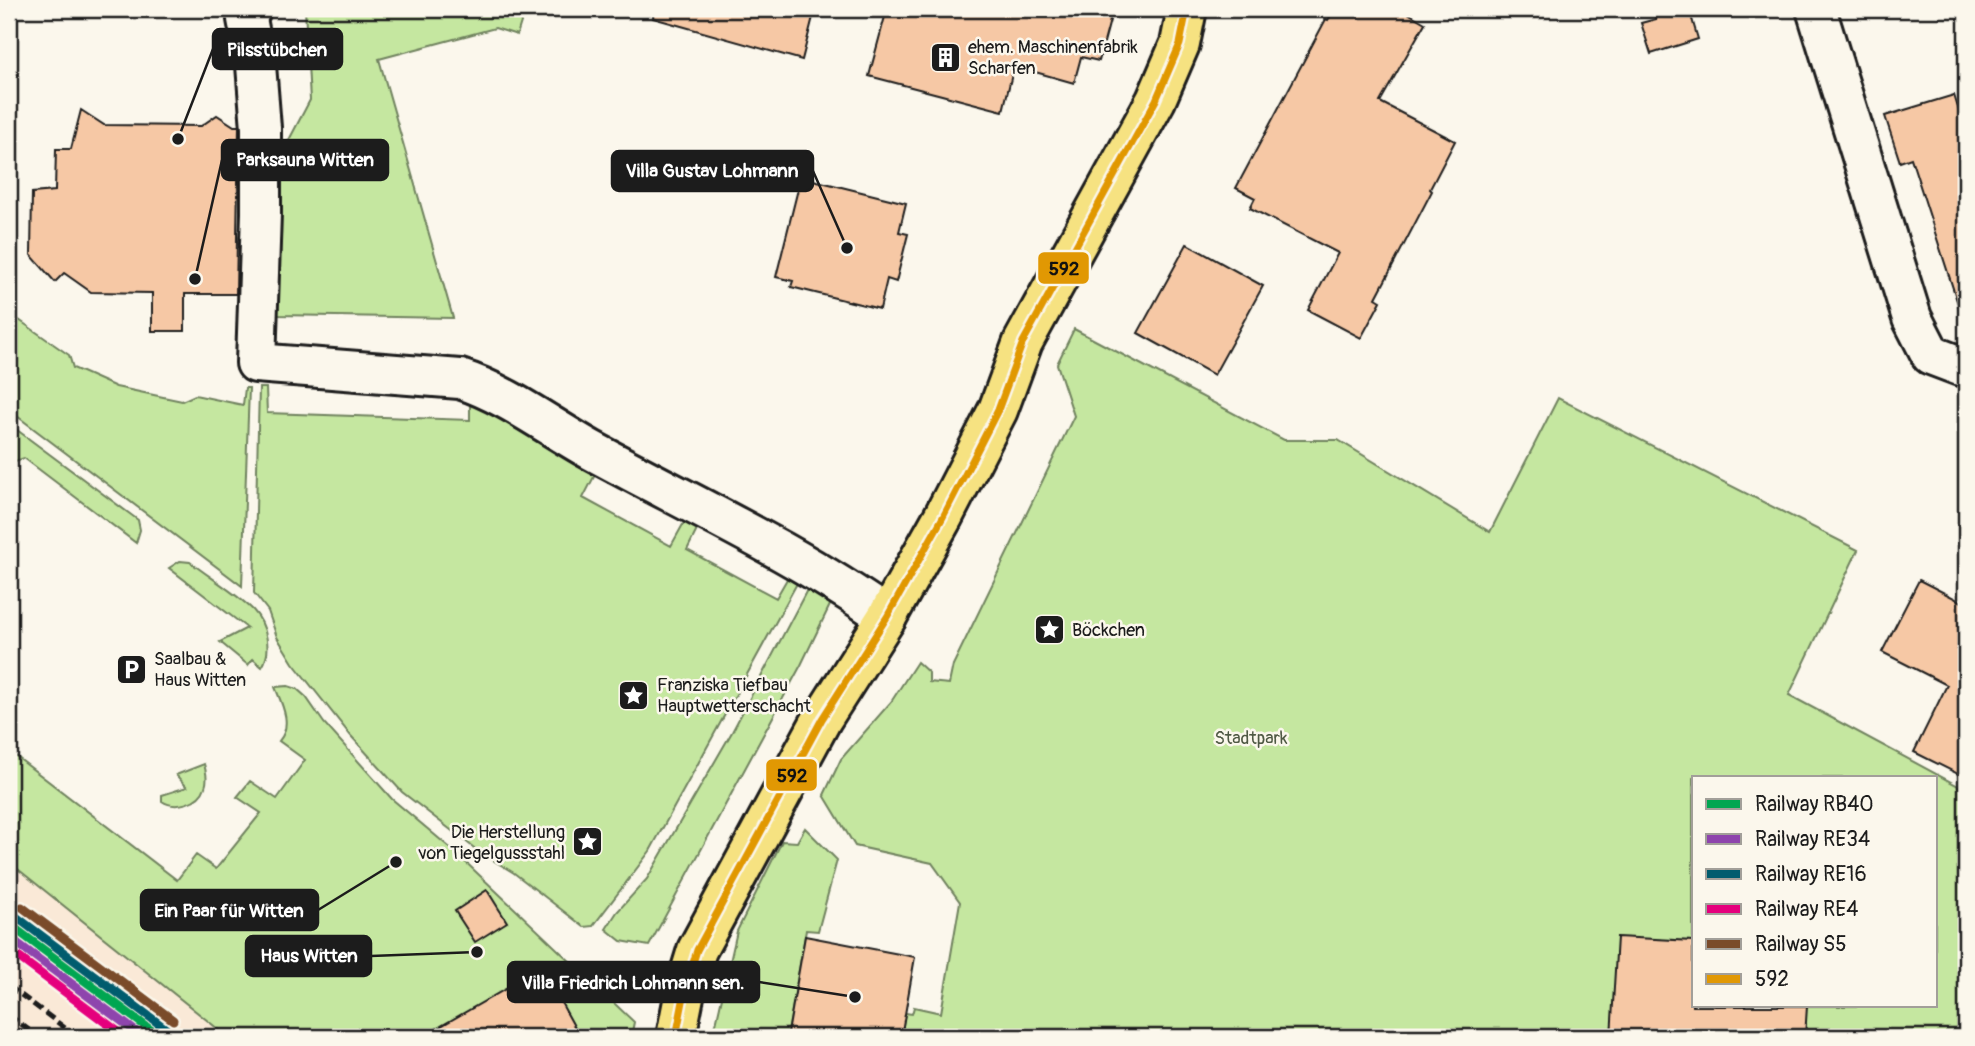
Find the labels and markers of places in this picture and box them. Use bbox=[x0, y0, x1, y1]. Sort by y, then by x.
callout: Pilsstübchen bbox=[213, 29, 342, 69]
place label: ehem. Maschinenfabrik Scharfen bbox=[968, 36, 1138, 80]
building icon: ehem. Maschinenfabrik Scharfen bbox=[928, 40, 962, 74]
callout: Parksauna Witten bbox=[222, 140, 388, 180]
callout: Villa Gustav Lohmann bbox=[612, 151, 813, 191]
place icon: Böckchen bbox=[1032, 613, 1066, 647]
place label: Böckchen bbox=[1072, 619, 1145, 642]
place label: Saalbau & Haus Witten bbox=[154, 648, 246, 692]
parking icon: Saalbau & Haus Witten bbox=[114, 652, 148, 686]
place label: Franziska Tiefbau Hauptwetterschacht bbox=[657, 674, 812, 718]
place icon: Franziska Tiefbau Hauptwetterschacht bbox=[617, 678, 651, 712]
place label: Die Herstellung von Tiegelgussstahl bbox=[417, 821, 565, 865]
place icon: Die Herstellung von Tiegelgussstahl bbox=[571, 825, 605, 859]
callout: Ein Paar für Witten bbox=[141, 890, 318, 930]
callout: Haus Witten bbox=[246, 936, 371, 976]
callout: Villa Friedrich Lohmann sen. bbox=[508, 962, 759, 1002]

